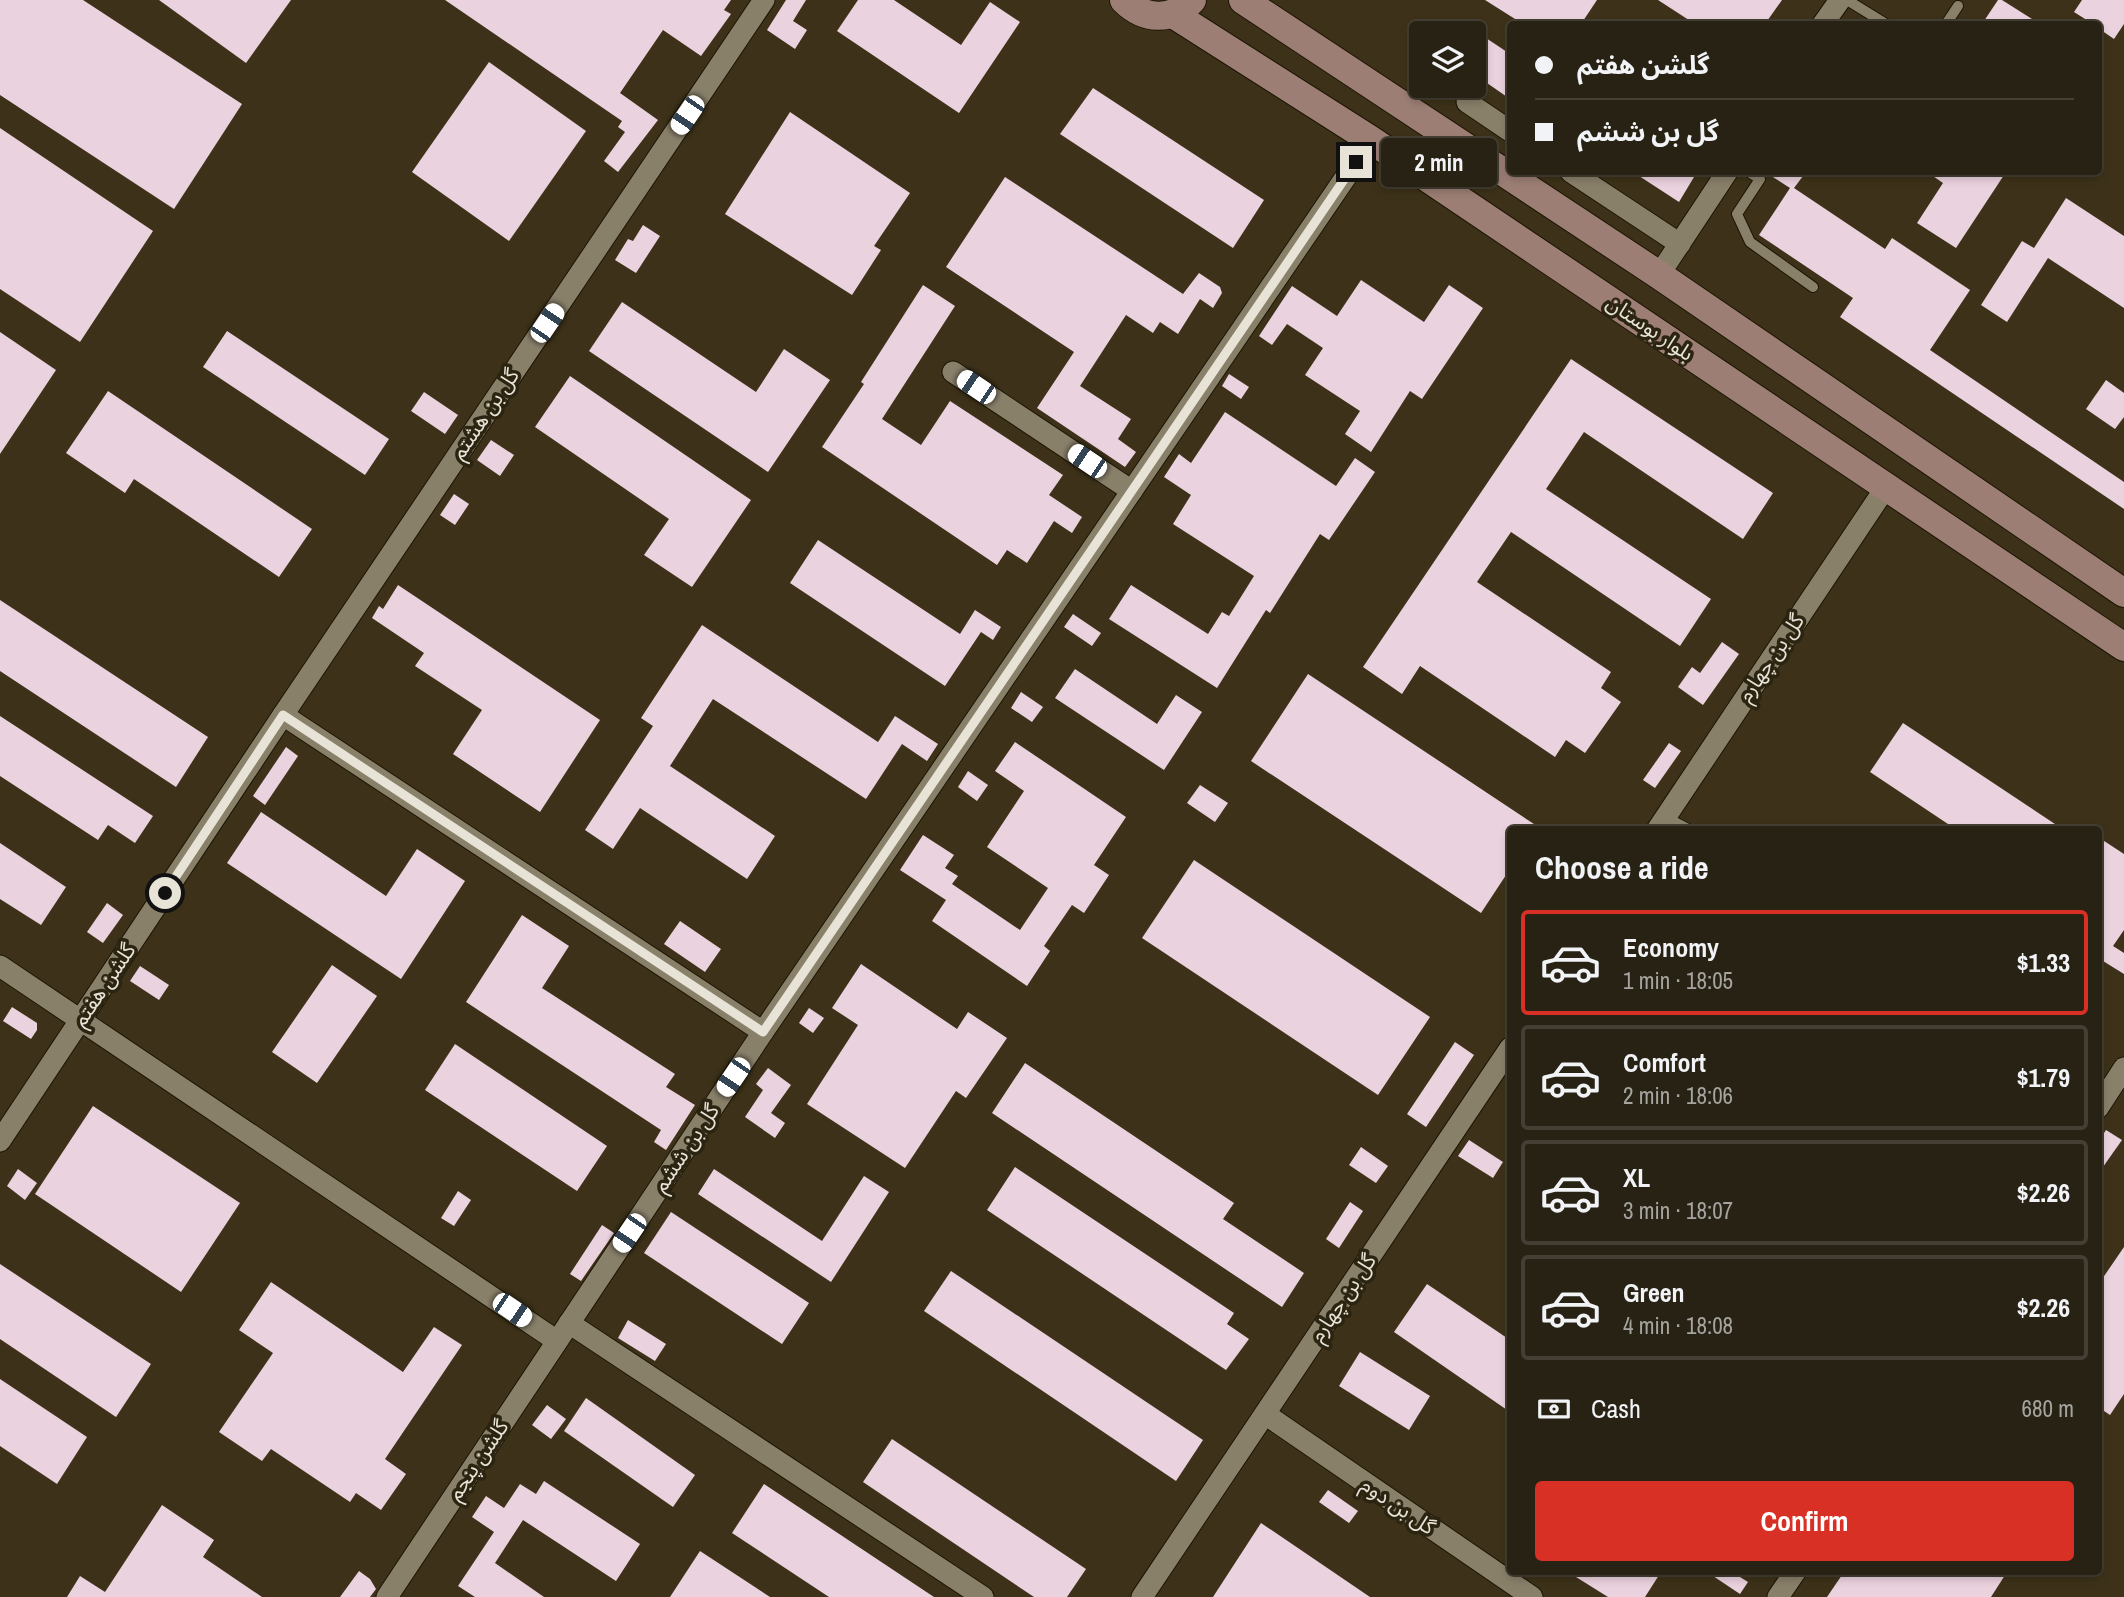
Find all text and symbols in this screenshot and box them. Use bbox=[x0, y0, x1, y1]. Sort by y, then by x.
map controls bbox=[1409, 21, 1486, 98]
button: layers bbox=[1409, 21, 1486, 98]
text: گلشن هفتم bbox=[1577, 47, 1709, 82]
car bbox=[667, 92, 708, 138]
text: گل بن ششم bbox=[1577, 114, 1719, 149]
callout: 2 min bbox=[1380, 138, 1496, 186]
route end bbox=[1340, 146, 1372, 178]
text: 2 min bbox=[1414, 147, 1464, 178]
street label: بلوار بوستان bbox=[1601, 288, 1700, 367]
car bbox=[527, 300, 568, 346]
street label: گل بن هشتم bbox=[443, 362, 527, 466]
car bbox=[953, 367, 1000, 407]
car bbox=[1064, 441, 1111, 481]
street label: گل بن چهارم bbox=[1730, 608, 1813, 709]
text: Choose a ride bbox=[1535, 846, 1709, 889]
route start bbox=[149, 877, 181, 909]
text: Economy bbox=[1623, 930, 1719, 965]
icon: car bbox=[1539, 931, 1602, 994]
street label: گلشن هفتم bbox=[65, 937, 143, 1033]
text: $1.33 bbox=[2017, 945, 2070, 980]
text: 1 min · 18:05 bbox=[1623, 965, 1733, 996]
text: Comfort bbox=[1623, 1045, 1706, 1080]
icon: car bbox=[1539, 1046, 1602, 1109]
car bbox=[713, 1054, 754, 1100]
text: $1.79 bbox=[2017, 1060, 2070, 1095]
text: 2 min · 18:06 bbox=[1623, 1080, 1733, 1111]
street label: گل بن ششم bbox=[645, 1098, 727, 1198]
text: XL bbox=[1623, 1160, 1650, 1195]
icon: car bbox=[1539, 1161, 1602, 1224]
text: $2.26 bbox=[2017, 1175, 2070, 1210]
text: 3 min · 18:07 bbox=[1623, 1195, 1733, 1226]
car bbox=[609, 1210, 650, 1256]
street label: گل بن چهارم bbox=[1302, 1248, 1385, 1349]
text: Green bbox=[1623, 1275, 1685, 1310]
icon: car bbox=[1539, 1276, 1602, 1339]
car bbox=[489, 1290, 536, 1330]
text: $2.26 bbox=[2017, 1290, 2070, 1325]
text: 4 min · 18:08 bbox=[1623, 1310, 1733, 1341]
icon: cash bbox=[1535, 1390, 1573, 1428]
text: Cash bbox=[1591, 1391, 1641, 1426]
text: 680 m bbox=[2022, 1393, 2074, 1424]
street label: گلشن پنجم bbox=[440, 1413, 516, 1506]
street label: گل بن دوم bbox=[1354, 1470, 1442, 1543]
button: Confirm bbox=[1535, 1481, 2074, 1561]

